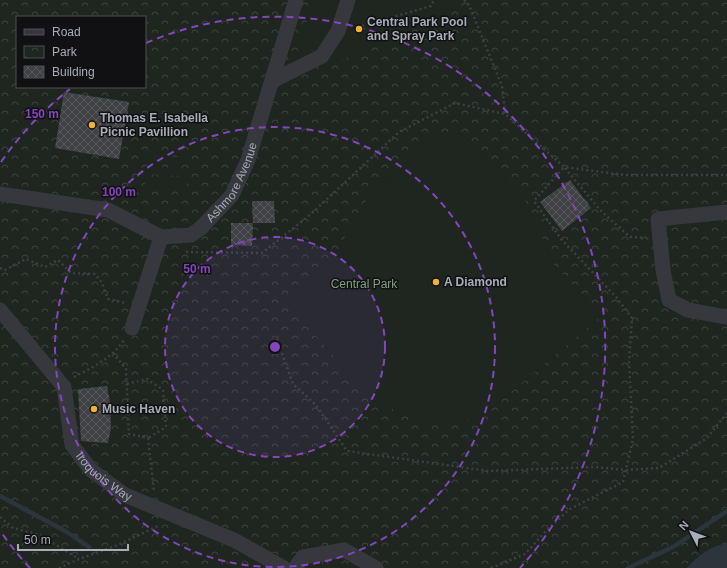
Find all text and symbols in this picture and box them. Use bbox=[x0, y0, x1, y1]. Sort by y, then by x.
place label: Central Park Pool and Spray Park bbox=[367, 15, 467, 43]
legend bbox=[16, 16, 146, 88]
marker: Central Park Pool and Spray Park bbox=[354, 24, 364, 34]
text: Road bbox=[52, 25, 81, 39]
text: Park bbox=[52, 45, 78, 59]
text: Building bbox=[52, 65, 95, 79]
text: 150 m bbox=[25, 107, 59, 121]
place label: Thomas E. Isabella Picnic Pavillion bbox=[100, 111, 208, 139]
marker: Thomas E. Isabella Picnic Pavillion bbox=[87, 120, 97, 130]
street label: Ashmore Avenue bbox=[203, 140, 260, 225]
text: 100 m bbox=[102, 185, 136, 199]
text: 50 m bbox=[183, 262, 211, 276]
place label: A Diamond bbox=[444, 275, 507, 289]
park label: Central Park bbox=[331, 277, 398, 291]
marker: A Diamond bbox=[431, 277, 441, 287]
centre of rings bbox=[268, 340, 282, 354]
place label: Music Haven bbox=[102, 402, 175, 416]
marker: Music Haven bbox=[89, 404, 99, 414]
street label: Iroquois Way bbox=[73, 449, 134, 504]
north arrow bbox=[671, 512, 711, 552]
text: N bbox=[676, 518, 691, 532]
scale bar bbox=[18, 526, 128, 552]
text: 50 m bbox=[24, 533, 51, 547]

